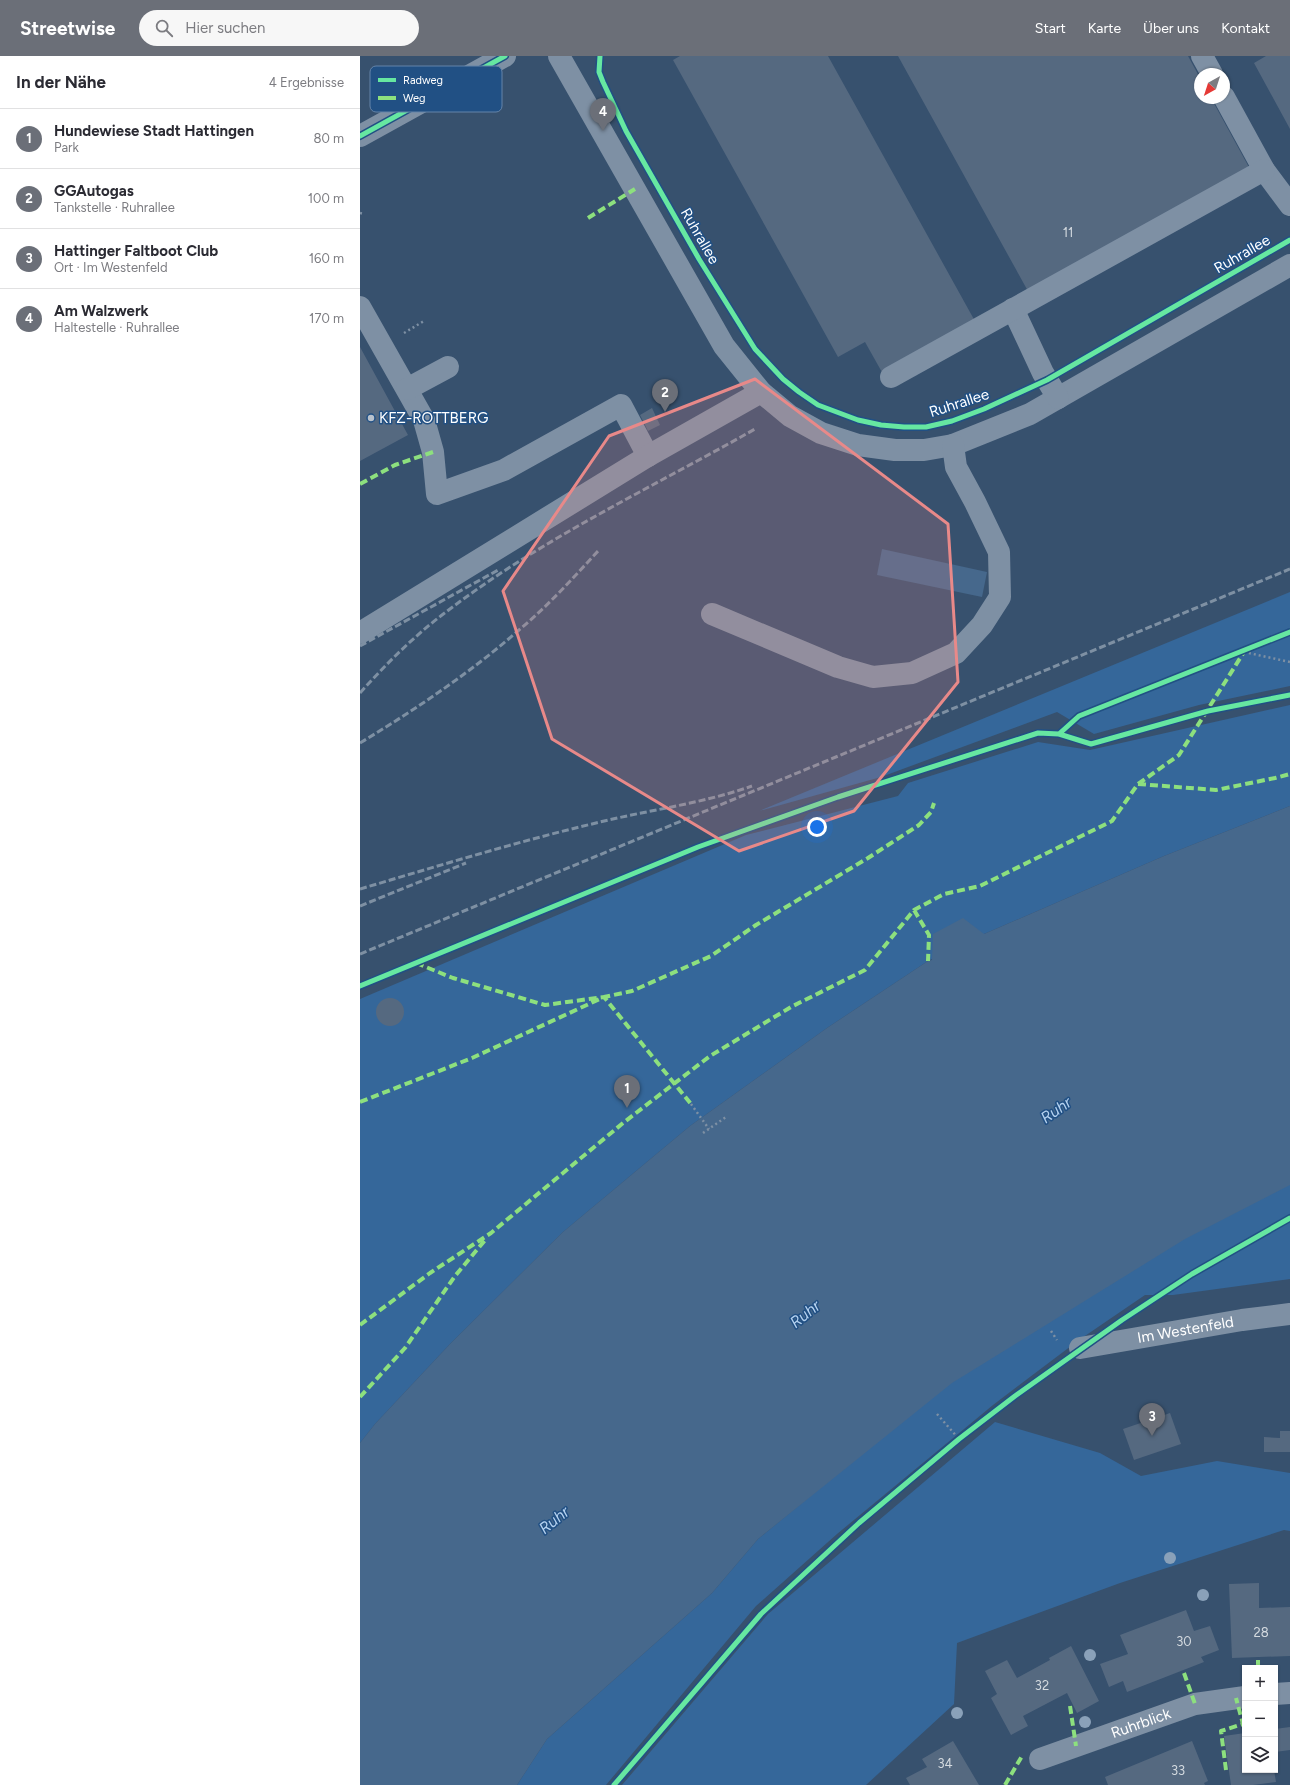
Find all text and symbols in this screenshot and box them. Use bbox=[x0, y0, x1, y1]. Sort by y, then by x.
search box bbox=[139, 10, 419, 46]
text: Streetwise bbox=[20, 17, 115, 40]
icon: search bbox=[153, 17, 175, 39]
text: Hier suchen bbox=[185, 19, 265, 37]
text: Start bbox=[1035, 20, 1066, 37]
text: Karte bbox=[1088, 20, 1121, 37]
text: Über uns bbox=[1143, 20, 1199, 37]
text: Kontakt bbox=[1221, 20, 1270, 37]
legend bbox=[370, 66, 502, 112]
north arrow bbox=[1194, 68, 1230, 104]
text: In der Nähe bbox=[16, 72, 106, 92]
text: Radweg bbox=[403, 74, 443, 87]
text: 4 Ergebnisse bbox=[269, 75, 344, 90]
text: Weg bbox=[403, 92, 426, 105]
pin: 4 bbox=[590, 98, 616, 131]
text: Hundewiese Stadt Hattingen bbox=[54, 122, 254, 140]
text: 1 bbox=[26, 131, 32, 146]
text: 80 m bbox=[313, 131, 344, 146]
text: Park bbox=[54, 140, 79, 155]
text: GGAutogas bbox=[54, 182, 134, 200]
text: 2 bbox=[25, 191, 33, 206]
text: 100 m bbox=[308, 191, 344, 206]
text: Tankstelle · Ruhrallee bbox=[54, 200, 175, 215]
street label: Ruhrallee bbox=[677, 205, 723, 267]
house number: 11 bbox=[1063, 225, 1073, 240]
street label: Ruhrallee bbox=[1211, 231, 1273, 277]
text: Hattinger Faltboot Club bbox=[54, 242, 218, 260]
text: 3 bbox=[25, 251, 33, 266]
text: 160 m bbox=[309, 251, 344, 266]
text: Ort · Im Westenfeld bbox=[54, 260, 168, 275]
text: Am Walzwerk bbox=[54, 302, 149, 320]
text: 4 bbox=[25, 311, 33, 326]
text: 170 m bbox=[309, 311, 344, 326]
text: Haltestelle · Ruhrallee bbox=[54, 320, 179, 335]
pin: 2 bbox=[652, 379, 678, 412]
street label: Ruhrallee bbox=[927, 385, 991, 421]
place label: KFZ-ROTTBERG bbox=[379, 409, 488, 427]
marker: KFZ-ROTTBERG bbox=[366, 413, 376, 423]
your location bbox=[807, 817, 827, 837]
pin: 1 bbox=[614, 1075, 640, 1108]
water label: Ruhr bbox=[1037, 1092, 1076, 1127]
water label: Ruhr bbox=[786, 1296, 824, 1332]
street label: Im Westenfeld bbox=[1136, 1313, 1235, 1347]
pin: 3 bbox=[1139, 1403, 1165, 1436]
water label: Ruhr bbox=[535, 1502, 573, 1538]
house number: 28 bbox=[1253, 1625, 1269, 1640]
house number: 30 bbox=[1176, 1634, 1192, 1649]
map controls bbox=[1242, 1665, 1278, 1773]
button: + bbox=[1242, 1665, 1278, 1701]
house number: 32 bbox=[1035, 1678, 1049, 1693]
button: − bbox=[1242, 1701, 1278, 1737]
street label: Ruhrblick bbox=[1109, 1704, 1174, 1742]
button: layers bbox=[1242, 1737, 1278, 1773]
house number: 34 bbox=[937, 1756, 953, 1771]
house number: 33 bbox=[1171, 1763, 1185, 1778]

